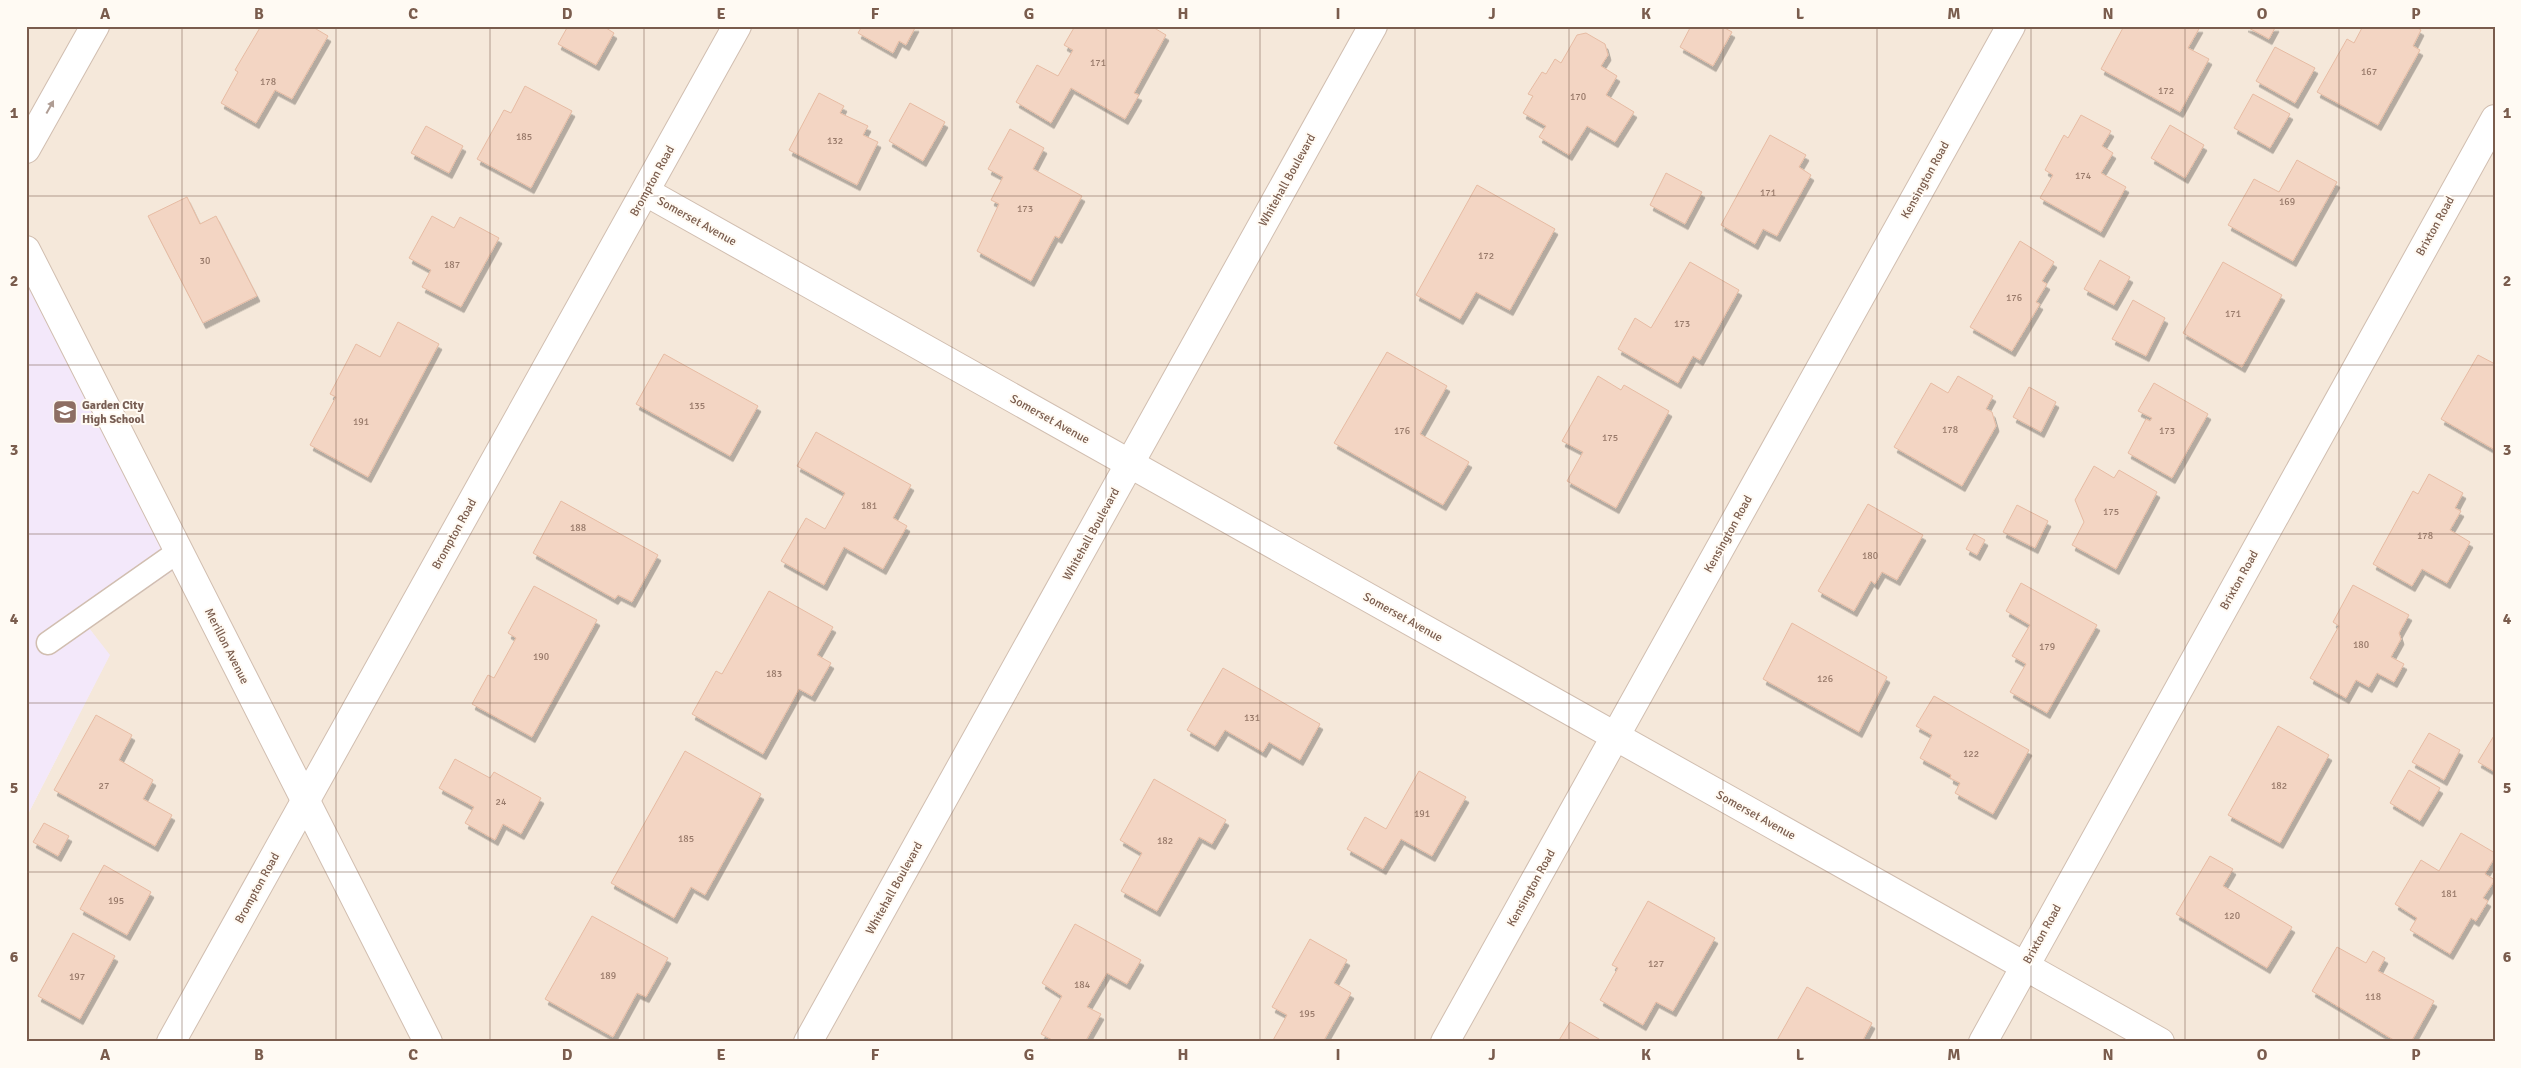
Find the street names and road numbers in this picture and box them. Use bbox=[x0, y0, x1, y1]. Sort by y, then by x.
street label: Whitehall Boulevard bbox=[1256, 131, 1319, 229]
street label: Kensington Road bbox=[1898, 139, 1953, 222]
street label: Brompton Road bbox=[627, 143, 678, 219]
street label: Somerset Avenue bbox=[654, 193, 739, 249]
street label: Brixton Road bbox=[2413, 194, 2458, 259]
street label: Somerset Avenue bbox=[1007, 391, 1092, 447]
street label: Whitehall Boulevard bbox=[1060, 485, 1123, 583]
street label: Kensington Road bbox=[1701, 493, 1756, 576]
street label: Brompton Road bbox=[429, 496, 480, 572]
street label: Brixton Road bbox=[2217, 548, 2262, 613]
street label: Somerset Avenue bbox=[1360, 589, 1445, 645]
street label: Merillon Avenue bbox=[201, 606, 252, 687]
street label: Somerset Avenue bbox=[1713, 787, 1798, 843]
street label: Whitehall Boulevard bbox=[863, 839, 926, 937]
street label: Kensington Road bbox=[1504, 847, 1559, 930]
street label: Brompton Road bbox=[232, 850, 283, 926]
street label: Brixton Road bbox=[2020, 902, 2065, 967]

